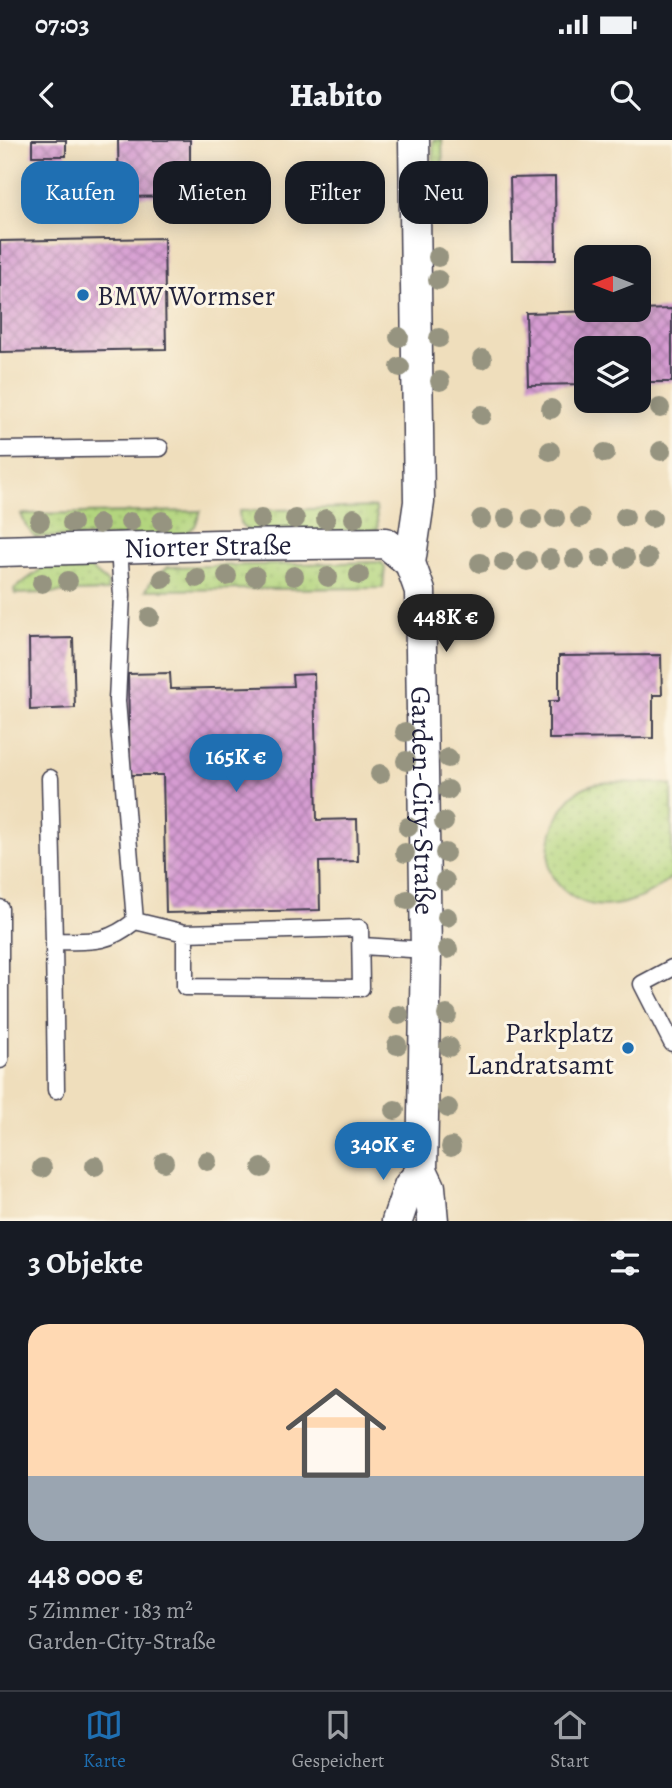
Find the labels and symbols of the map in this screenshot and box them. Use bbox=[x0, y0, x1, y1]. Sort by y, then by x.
north arrow bbox=[574, 245, 651, 322]
place label: BMW Wormser bbox=[97, 277, 276, 315]
marker: BMW Wormser bbox=[75, 287, 91, 303]
street label: Niorter Straße bbox=[124, 526, 292, 568]
pin: 448K € bbox=[389, 594, 503, 654]
street label: Garden-City-Straße bbox=[402, 686, 443, 915]
pin: 165K € bbox=[179, 734, 293, 794]
place label: Parkplatz Landratsamt bbox=[467, 1014, 614, 1084]
marker: Parkplatz Landratsamt bbox=[620, 1040, 636, 1056]
pin: 340K € bbox=[326, 1122, 440, 1182]

